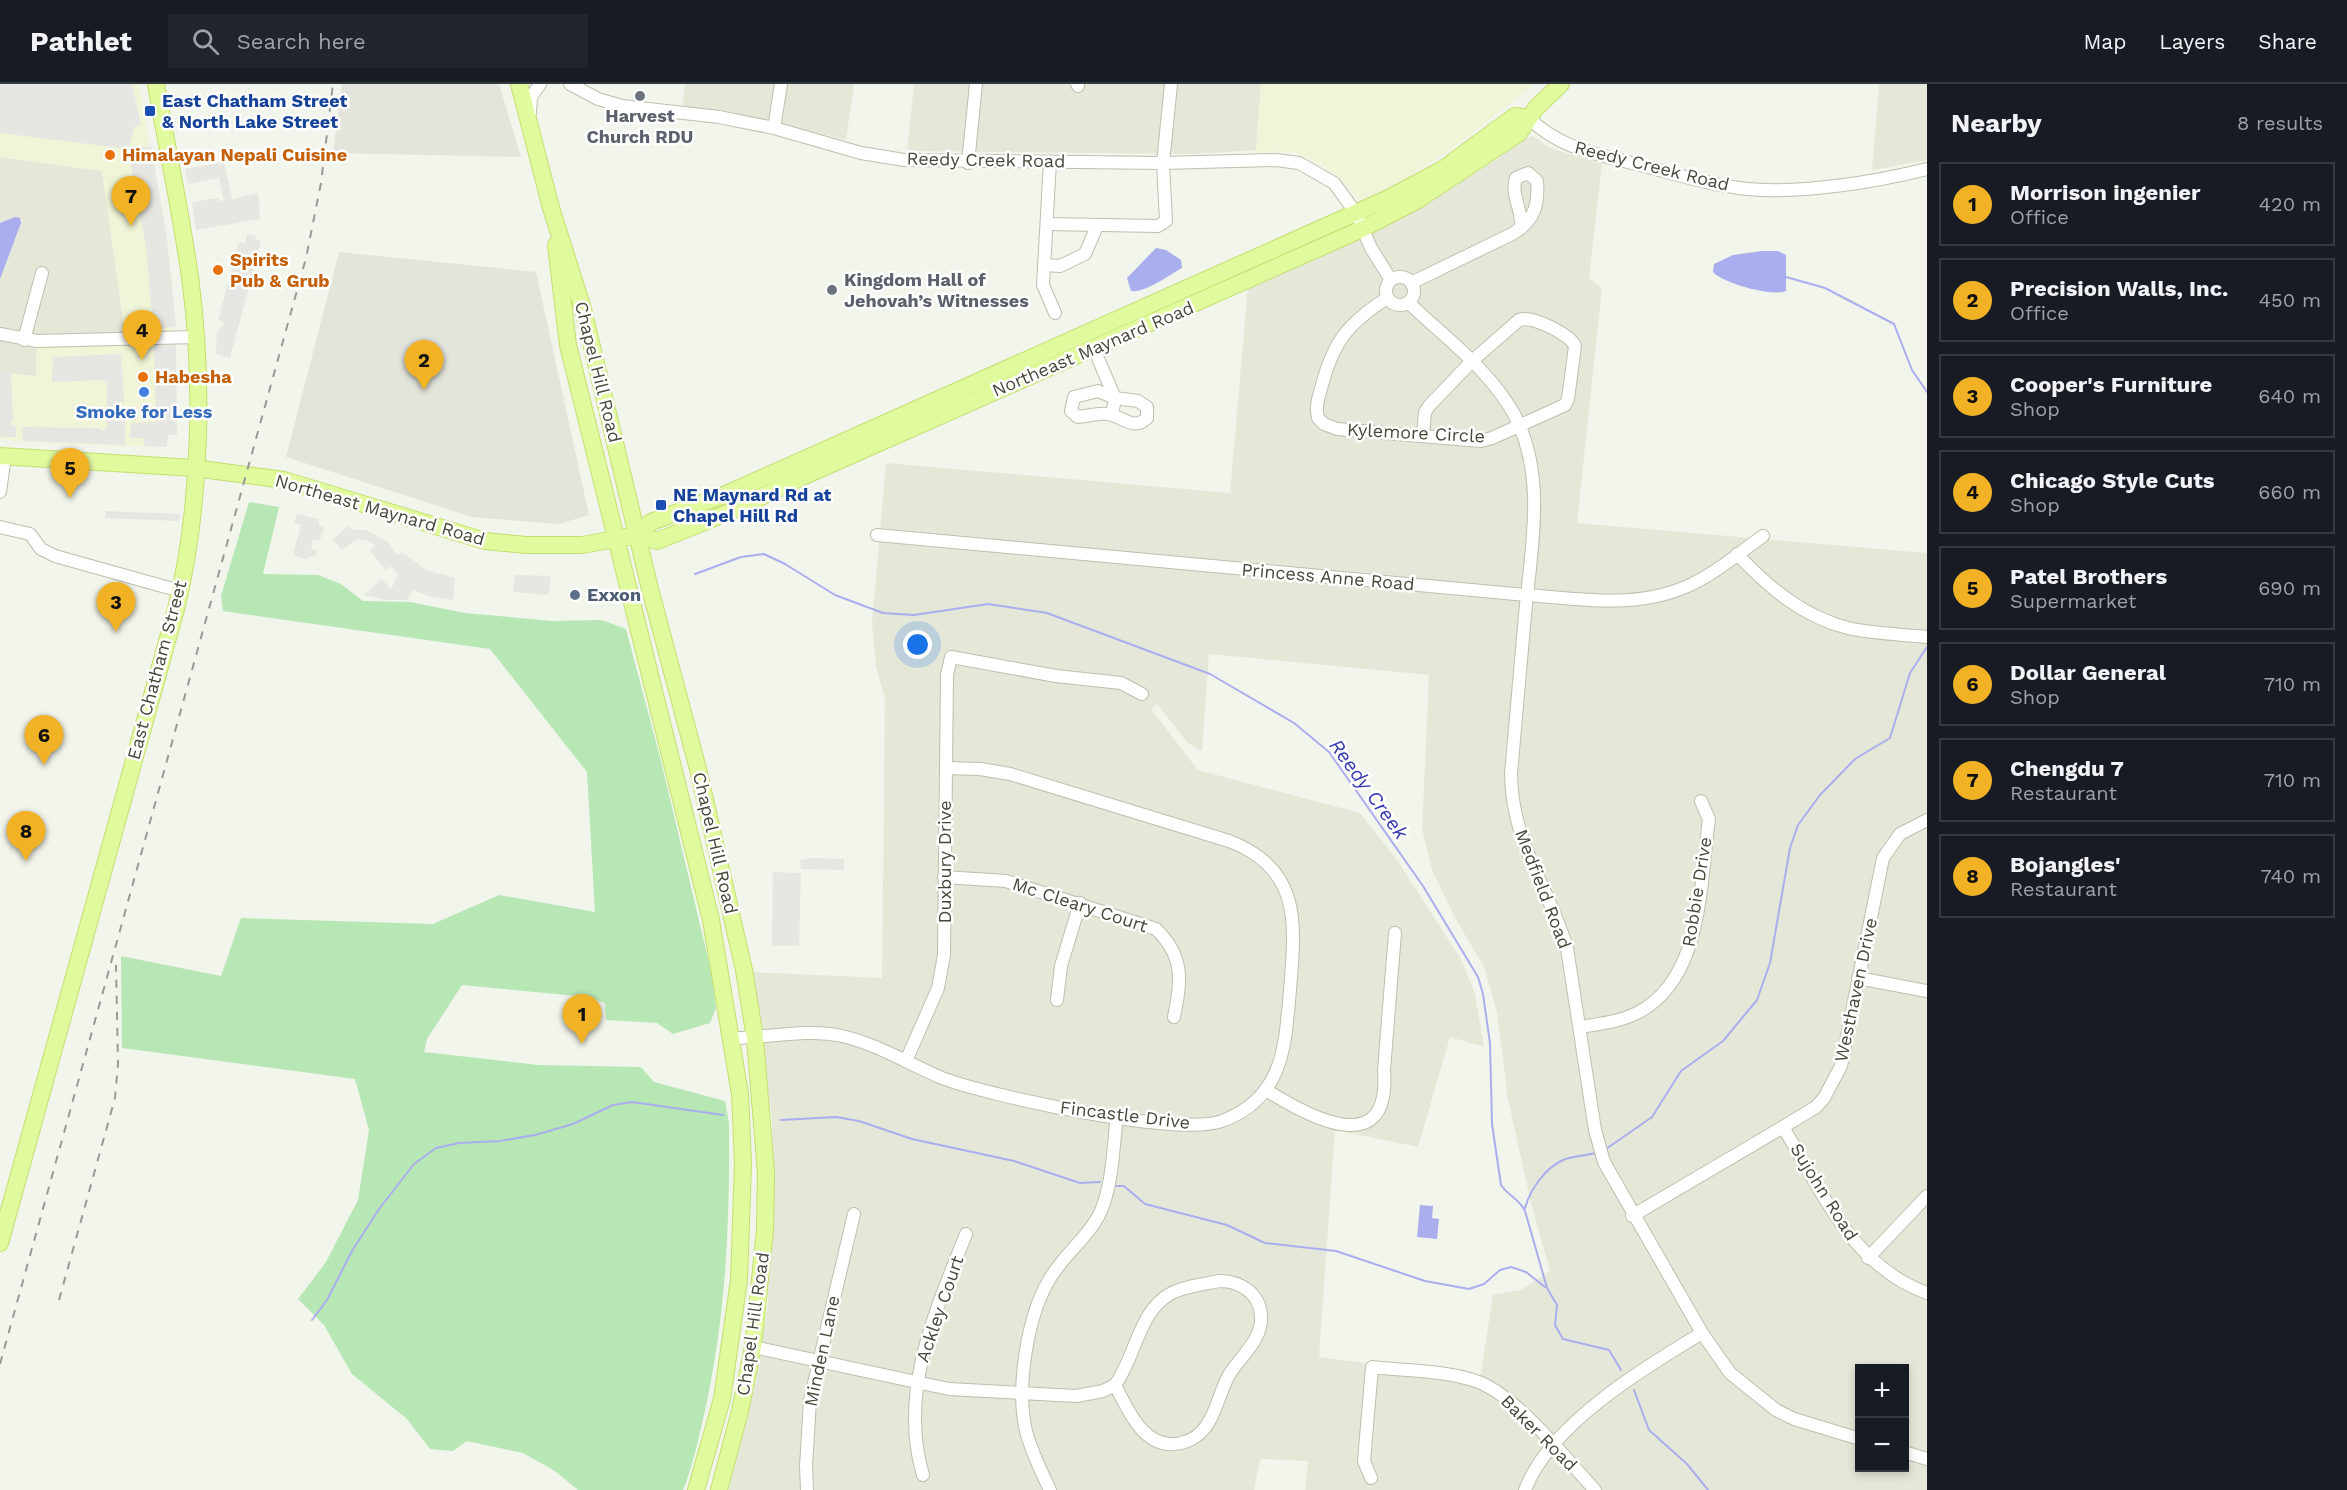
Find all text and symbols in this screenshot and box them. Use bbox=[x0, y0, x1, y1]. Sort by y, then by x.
search box bbox=[168, 14, 588, 68]
text: Pathlet bbox=[30, 25, 132, 58]
icon: search bbox=[189, 25, 222, 58]
text: Search here bbox=[237, 29, 366, 54]
text: Map bbox=[2083, 29, 2126, 54]
text: Layers bbox=[2159, 29, 2225, 54]
text: Share bbox=[2258, 29, 2317, 54]
marker: Harvest Church RDU bbox=[633, 89, 647, 103]
place label: East Chatham Street & North Lake Street bbox=[162, 90, 347, 132]
marker: East Chatham Street & North Lake Street bbox=[143, 104, 157, 118]
place label: Harvest Church RDU bbox=[587, 105, 693, 147]
text: Nearby bbox=[1951, 108, 2042, 138]
text: 8 results bbox=[2237, 111, 2323, 135]
street label: Reedy Creek Road bbox=[1573, 136, 1732, 195]
place label: Himalayan Nepali Cuisine bbox=[122, 144, 347, 165]
marker: Himalayan Nepali Cuisine bbox=[103, 148, 117, 162]
street label: Reedy Creek Road bbox=[906, 148, 1066, 171]
pin: 7 bbox=[112, 176, 150, 226]
text: Morrison ingenier bbox=[2010, 180, 2201, 205]
text: 1 bbox=[1968, 192, 1977, 216]
text: 420 m bbox=[2259, 192, 2321, 216]
text: Office bbox=[2010, 205, 2069, 229]
place label: Spirits Pub & Grub bbox=[230, 249, 330, 291]
marker: Spirits Pub & Grub bbox=[211, 263, 225, 277]
place label: Kingdom Hall of Jehovah’s Witnesses bbox=[844, 269, 1029, 311]
text: Precision Walls, Inc. bbox=[2010, 276, 2229, 301]
marker: Kingdom Hall of Jehovah’s Witnesses bbox=[825, 283, 839, 297]
text: 2 bbox=[1967, 288, 1978, 312]
text: 450 m bbox=[2259, 288, 2321, 312]
street label: Northeast Maynard Road bbox=[989, 296, 1197, 401]
street label: Chapel Hill Road bbox=[571, 299, 626, 445]
text: Office bbox=[2010, 301, 2069, 325]
pin: 4 bbox=[122, 310, 162, 360]
pin: 2 bbox=[404, 340, 444, 390]
place label: Habesha bbox=[155, 366, 232, 387]
marker: Habesha bbox=[136, 370, 150, 384]
text: Cooper's Furniture bbox=[2010, 372, 2212, 397]
text: 3 bbox=[1967, 384, 1978, 408]
text: 640 m bbox=[2258, 384, 2321, 408]
marker: Smoke for Less bbox=[137, 385, 151, 399]
text: Shop bbox=[2010, 397, 2060, 421]
place label: Smoke for Less bbox=[76, 401, 213, 422]
street label: Kylemore Circle bbox=[1347, 418, 1485, 447]
pin: 5 bbox=[50, 448, 90, 498]
text: Chicago Style Cuts bbox=[2010, 468, 2215, 493]
street label: Northeast Maynard Road bbox=[273, 470, 487, 550]
text: 4 bbox=[1966, 480, 1979, 504]
text: 660 m bbox=[2258, 480, 2321, 504]
place label: NE Maynard Rd at Chapel Hill Rd bbox=[673, 484, 832, 526]
text: Shop bbox=[2010, 493, 2060, 517]
marker: NE Maynard Rd at Chapel Hill Rd bbox=[654, 498, 668, 512]
street label: Princess Anne Road bbox=[1241, 558, 1416, 595]
text: Patel Brothers bbox=[2010, 564, 2167, 589]
text: 5 bbox=[1967, 576, 1978, 600]
text: 690 m bbox=[2258, 576, 2321, 600]
street label: East Chatham Street bbox=[122, 578, 191, 762]
pin: 3 bbox=[96, 582, 136, 632]
place label: Exxon bbox=[587, 584, 641, 605]
marker: Exxon bbox=[568, 588, 582, 602]
text: Supermarket bbox=[2010, 589, 2136, 613]
your location bbox=[903, 630, 932, 659]
text: Dollar General bbox=[2010, 660, 2166, 685]
text: 6 bbox=[1966, 672, 1979, 696]
text: 710 m bbox=[2264, 672, 2321, 696]
text: Shop bbox=[2010, 685, 2060, 709]
pin: 6 bbox=[24, 716, 63, 765]
water label: Reedy Creek bbox=[1325, 734, 1414, 845]
text: Chengdu 7 bbox=[2010, 756, 2124, 781]
text: 7 bbox=[1966, 768, 1979, 792]
text: 710 m bbox=[2264, 768, 2321, 792]
street label: Chapel Hill Road bbox=[689, 770, 742, 916]
text: Restaurant bbox=[2010, 781, 2117, 805]
street label: Duxbury Drive bbox=[934, 800, 955, 924]
pin: 8 bbox=[6, 812, 46, 861]
street label: Medfield Road bbox=[1511, 826, 1576, 951]
street label: Robbie Drive bbox=[1677, 835, 1716, 948]
text: Bojangles' bbox=[2010, 852, 2120, 877]
text: 8 bbox=[1966, 864, 1979, 888]
text: 740 m bbox=[2261, 864, 2321, 888]
street label: Mc Cleary Court bbox=[1010, 873, 1151, 936]
text: Restaurant bbox=[2010, 877, 2117, 901]
street label: Westhaven Drive bbox=[1830, 916, 1881, 1064]
pin: 1 bbox=[562, 994, 602, 1044]
street label: Fincastle Drive bbox=[1059, 1096, 1191, 1133]
street label: Sujohn Road bbox=[1786, 1139, 1863, 1244]
street label: Chapel Hill Road bbox=[732, 1251, 773, 1397]
street label: Ackley Court bbox=[912, 1252, 968, 1365]
street label: Minden Lane bbox=[800, 1294, 844, 1408]
map controls bbox=[1855, 1364, 1909, 1472]
button: + bbox=[1855, 1364, 1909, 1418]
street label: Baker Road bbox=[1497, 1390, 1582, 1475]
button: − bbox=[1855, 1418, 1909, 1472]

